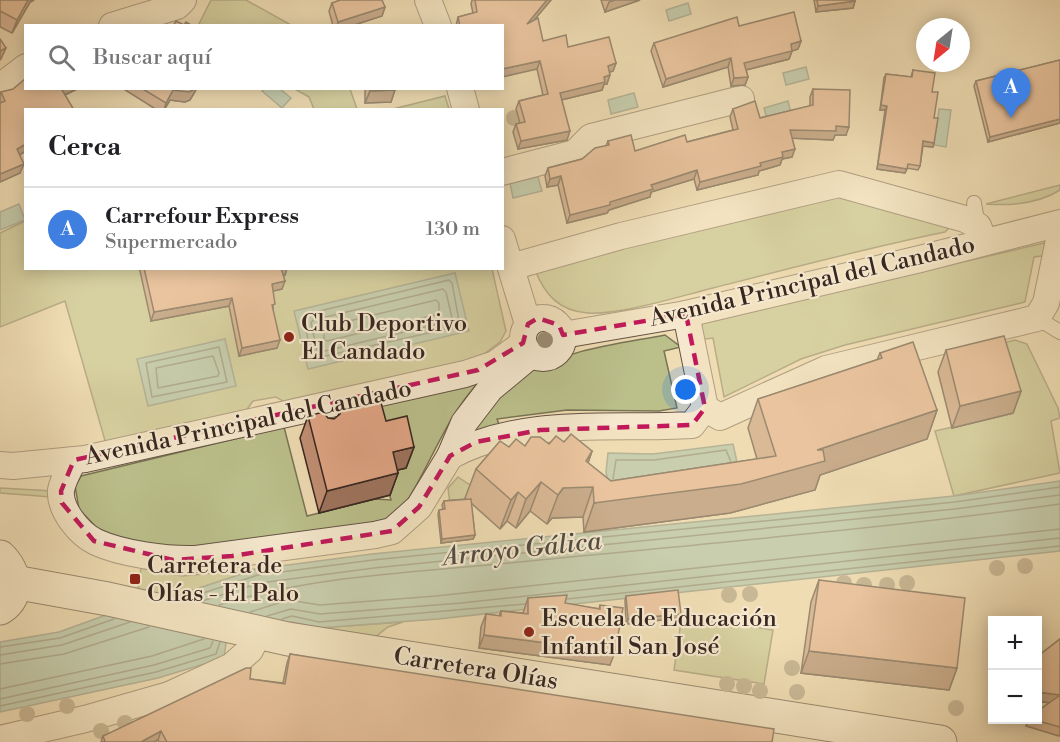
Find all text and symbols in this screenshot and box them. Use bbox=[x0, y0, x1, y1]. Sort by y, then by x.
north arrow bbox=[916, 18, 970, 72]
search box bbox=[24, 24, 504, 90]
icon: search bbox=[45, 41, 78, 74]
text: Buscar aquí bbox=[93, 44, 211, 71]
pin: A bbox=[992, 68, 1030, 118]
text: Cerca bbox=[48, 131, 121, 163]
text: Carrefour Express bbox=[105, 203, 299, 230]
text: A bbox=[60, 217, 75, 242]
text: 130 m bbox=[425, 217, 480, 242]
text: Supermercado bbox=[105, 230, 237, 255]
street label: Avenida Principal del Candado bbox=[646, 230, 978, 334]
place label: Club Deportivo El Candado bbox=[301, 309, 467, 367]
marker: Club Deportivo El Candado bbox=[282, 330, 296, 344]
street label: Avenida Principal del Candado bbox=[81, 374, 414, 472]
your location bbox=[671, 375, 700, 404]
water label: Arroyo Gálica bbox=[438, 525, 604, 574]
place label: Carretera de Olías - El Palo bbox=[147, 551, 299, 609]
marker: Carretera de Olías - El Palo bbox=[128, 572, 142, 586]
place label: Escuela de Educación Infantil San José bbox=[541, 604, 777, 662]
map controls bbox=[988, 616, 1042, 724]
button: + bbox=[988, 616, 1042, 670]
marker: Escuela de Educación Infantil San José bbox=[522, 625, 536, 639]
street label: Carretera Olías bbox=[392, 641, 560, 697]
button: − bbox=[988, 670, 1042, 724]

